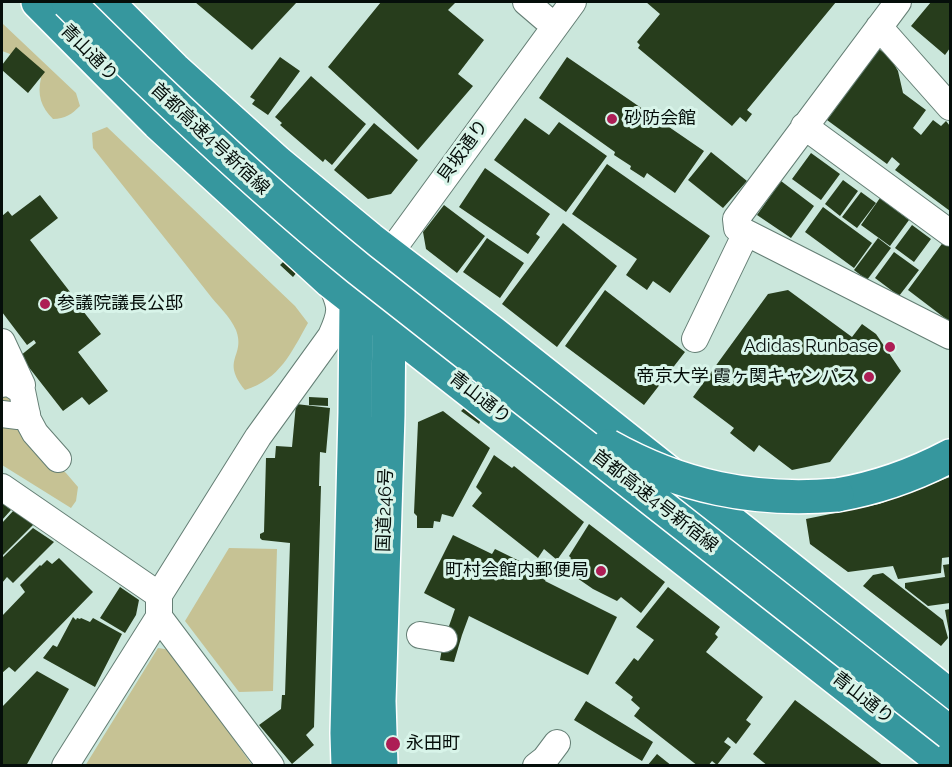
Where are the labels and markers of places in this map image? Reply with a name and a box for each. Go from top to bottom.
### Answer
place label: 砂防会館 [624,108,696,130]
marker: 砂防会館 [605,112,619,126]
place label: 参議院議長公邸 [57,293,183,315]
marker: 参議院議長公邸 [38,297,52,311]
place label: Adidas Runbase [744,336,878,358]
marker: Adidas Runbase [883,340,897,354]
place label: 帝京大学 霞ヶ関キャンパス [636,366,857,388]
marker: 帝京大学 霞ヶ関キャンパス [862,370,876,384]
place label: 町村会館内郵便局 [445,560,589,582]
marker: 町村会館内郵便局 [594,564,608,578]
place label: 永田町 [406,733,460,755]
marker: 永田町 [384,735,402,753]

